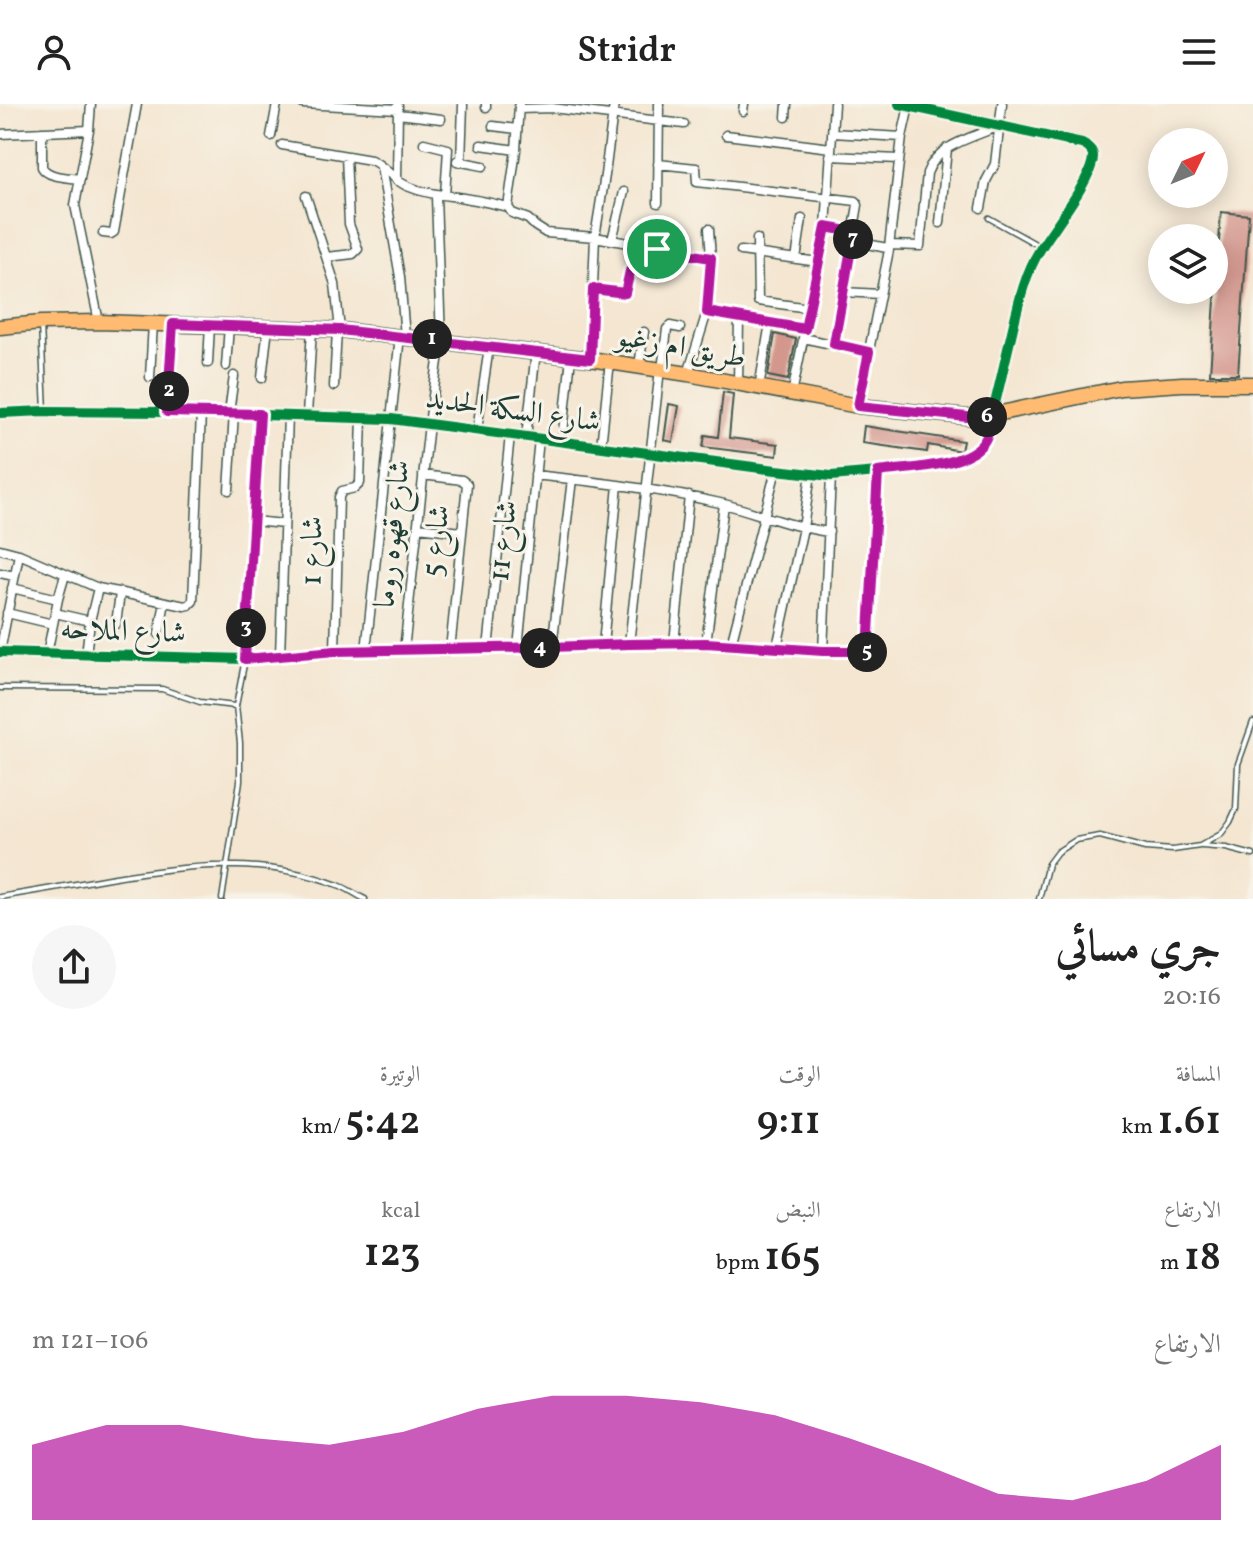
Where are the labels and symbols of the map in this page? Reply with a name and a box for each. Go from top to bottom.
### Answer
north arrow [1148,128,1228,208]
pin [623,215,691,283]
pin: 7 [833,219,873,259]
street label: طريق ام زغيو [609,315,749,383]
pin: 1 [412,319,452,359]
pin: 2 [149,371,189,411]
street label: شارع السكة الحديد [423,378,603,446]
pin: 6 [967,397,1007,437]
street label: شارع قهوه روما [364,458,424,610]
street label: شارع 11 [479,498,531,584]
street label: شارع 5 [412,503,464,579]
street label: شارع 1 [291,516,337,586]
pin: 3 [226,608,266,648]
street label: شارع الملاحه [59,609,186,657]
pin: 4 [520,628,560,668]
pin: 5 [847,632,887,672]

